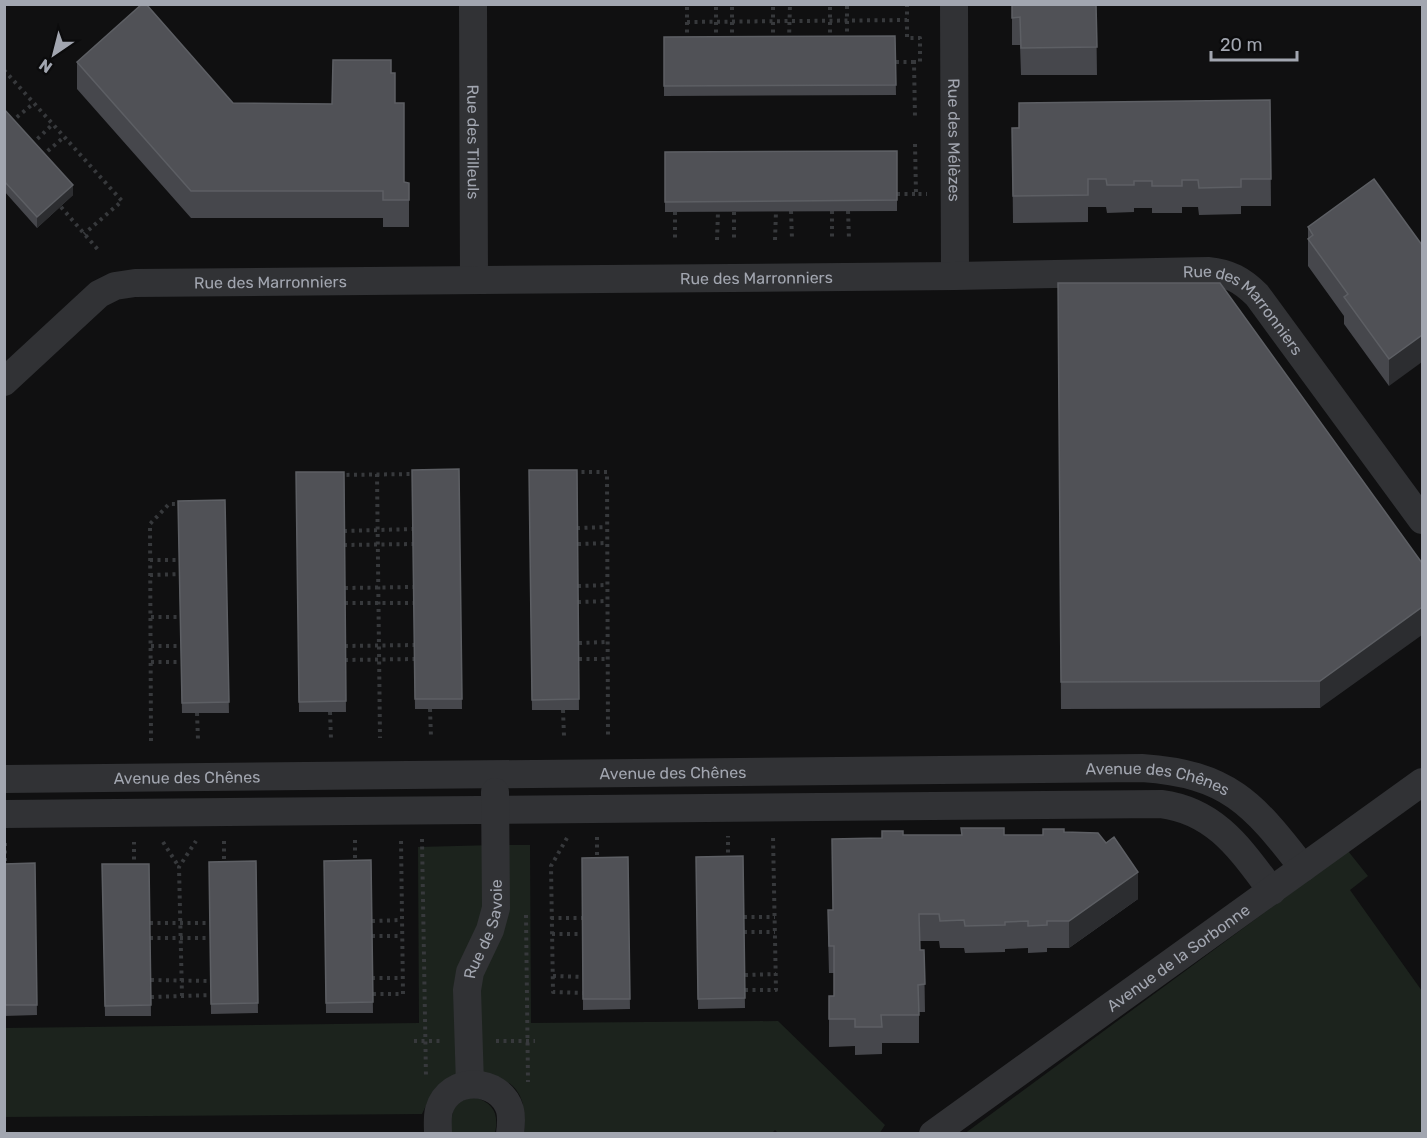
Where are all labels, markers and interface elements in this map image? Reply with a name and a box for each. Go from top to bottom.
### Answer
north arrow [24,24,84,84]
scale bar [1211,24,1296,62]
text: 20 m [1220,34,1262,56]
text: N [36,55,56,77]
street label: Rue des Mélèzes [945,78,964,202]
street label: Rue des Tilleuls [464,85,483,199]
street label: Rue des Marronniers [1183,261,1307,359]
street label: Rue des Marronniers [680,268,833,288]
street label: Rue des Marronniers [194,272,347,292]
street label: Avenue des Chênes [1085,758,1233,799]
street label: Avenue des Chênes [599,762,746,783]
street label: Avenue des Chênes [113,767,260,787]
street label: Rue de Savoie [460,879,506,980]
street label: Avenue de la Sorbonne [1103,900,1253,1015]

